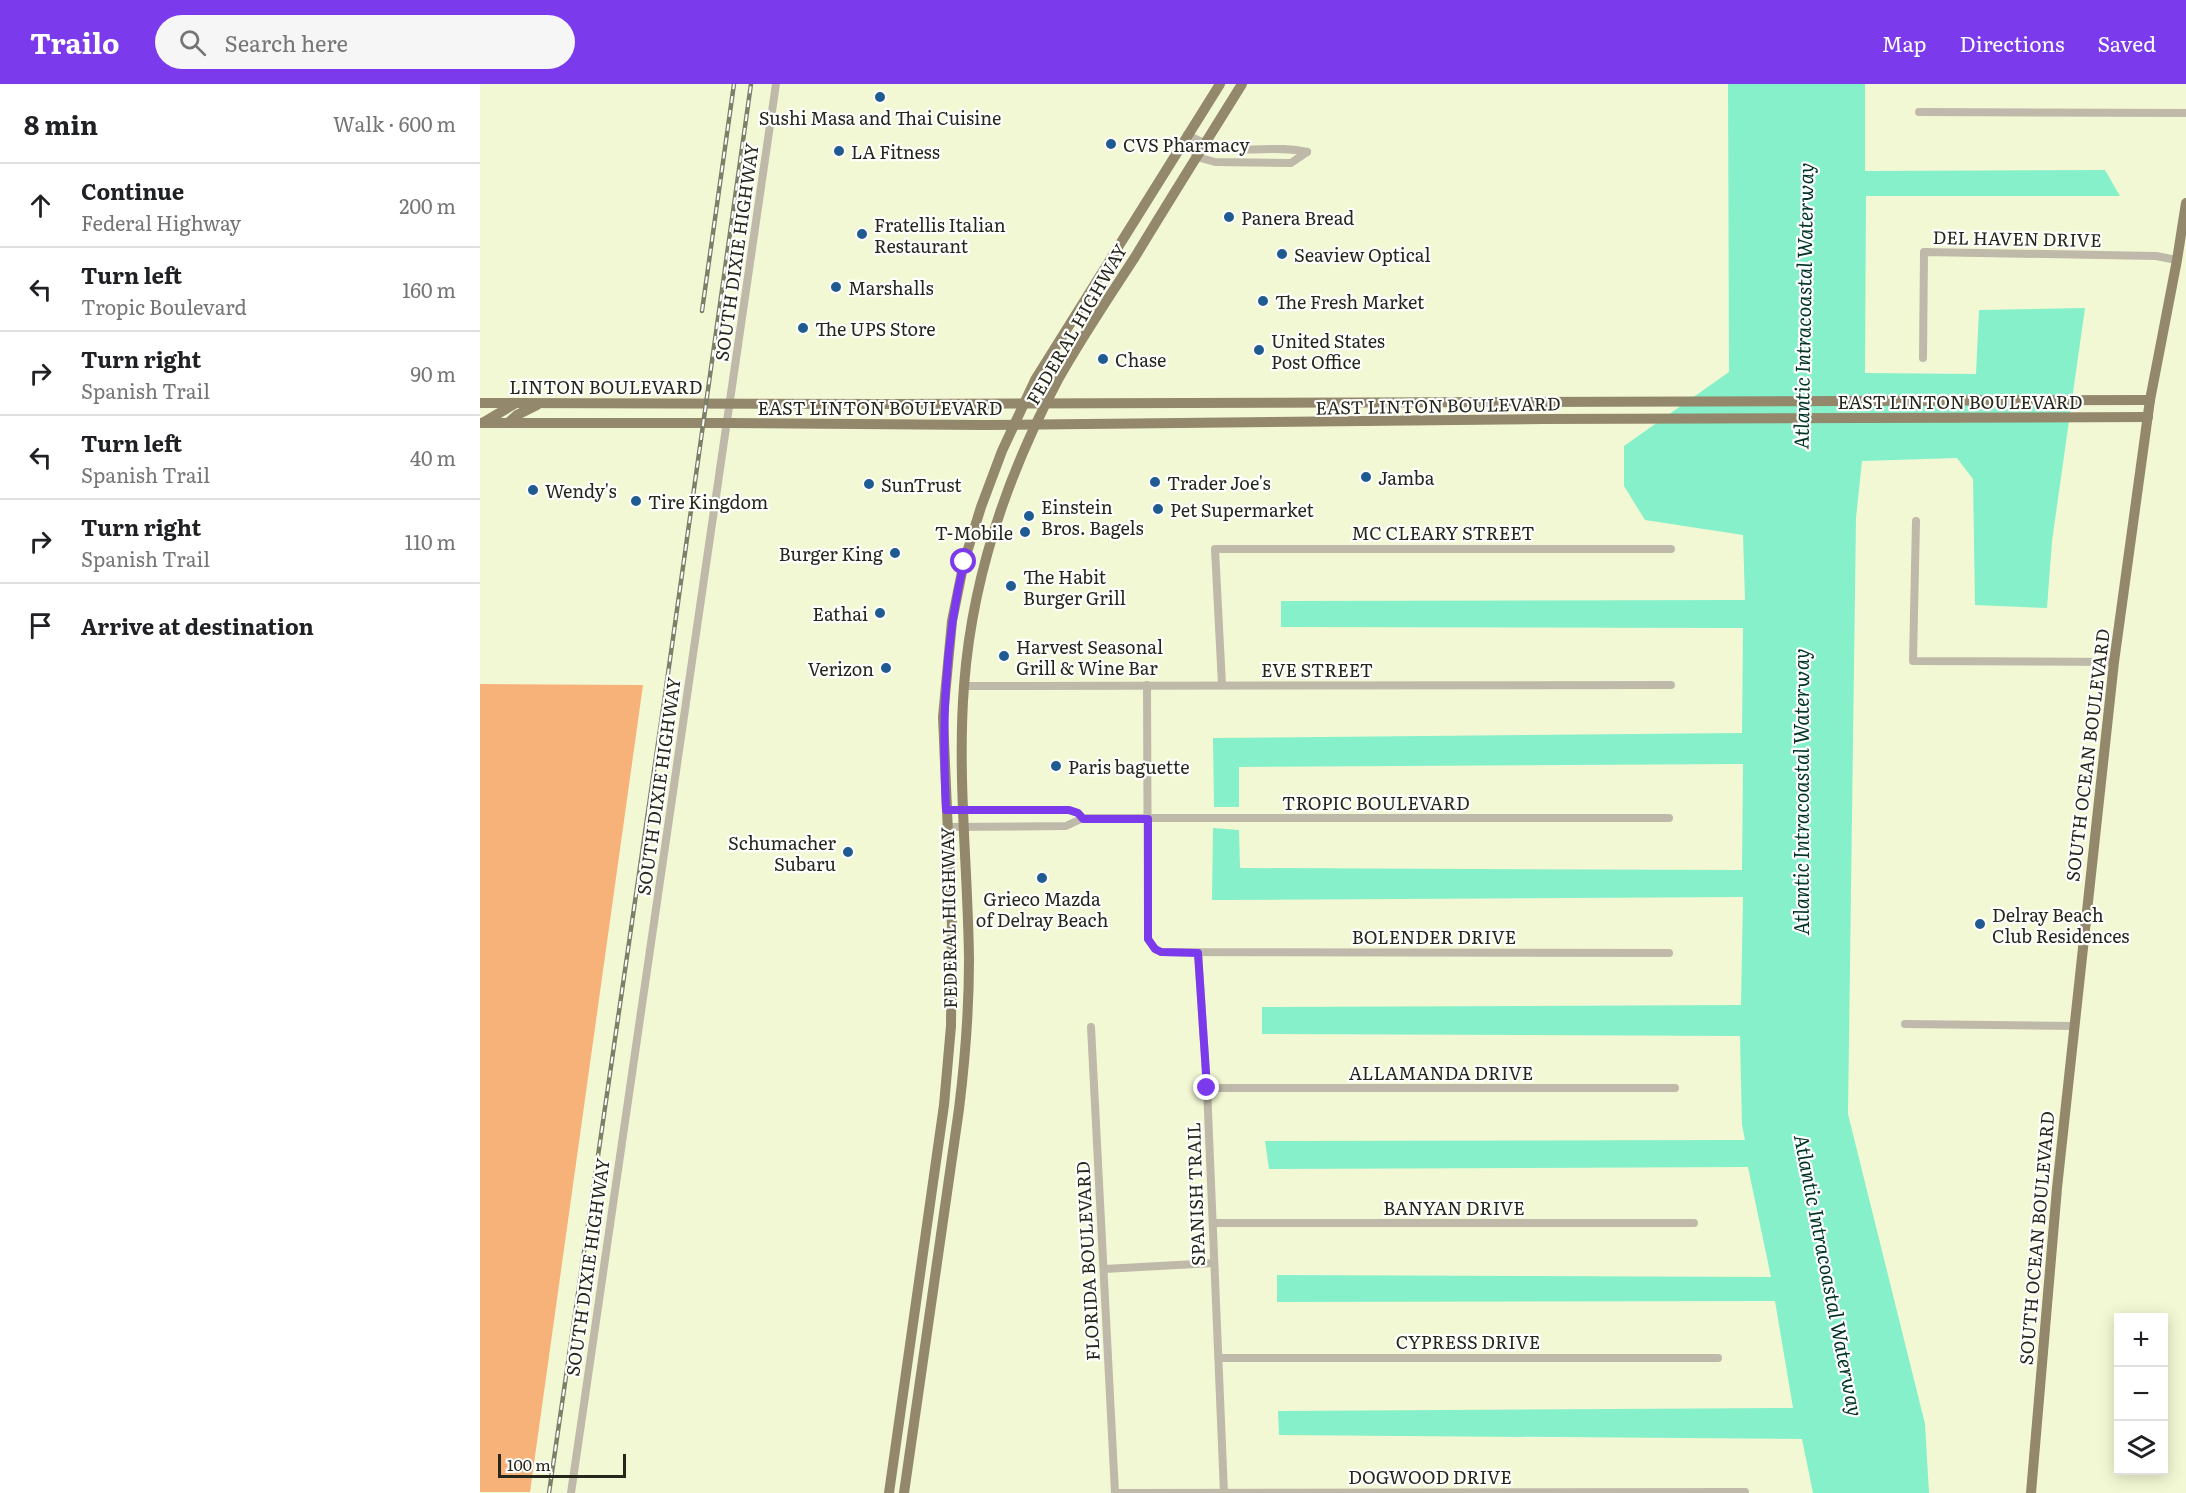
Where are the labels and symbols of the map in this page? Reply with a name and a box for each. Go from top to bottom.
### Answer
marker: Sushi Masa and Thai Cuisine [873,90,887,104]
place label: Sushi Masa and Thai Cuisine [759,104,1001,131]
place label: CVS Pharmacy [1123,131,1250,158]
marker: CVS Pharmacy [1104,137,1118,151]
place label: LA Fitness [851,138,940,165]
street label: SOUTH DIXIE HIGHWAY [707,141,765,363]
marker: LA Fitness [832,144,846,158]
water label: Atlantic Intracoastal Waterway [1784,162,1820,450]
place label: Panera Bread [1241,204,1354,231]
marker: Panera Bread [1222,210,1236,224]
place label: Fratellis Italian Restaurant [874,211,1006,259]
street label: DEL HAVEN DRIVE [1932,223,2102,253]
marker: Fratellis Italian Restaurant [855,227,869,241]
street label: FEDERAL HIGHWAY [1019,238,1133,410]
place label: Seaview Optical [1294,241,1430,268]
marker: Seaview Optical [1275,247,1289,261]
place label: Marshalls [848,274,934,301]
marker: Marshalls [829,280,843,294]
place label: The Fresh Market [1275,288,1425,315]
marker: The Fresh Market [1256,294,1270,308]
place label: The UPS Store [815,315,936,342]
marker: The UPS Store [796,321,810,335]
place label: United States Post Office [1271,327,1385,375]
marker: United States Post Office [1252,343,1266,357]
place label: Chase [1115,346,1166,373]
marker: Chase [1096,352,1110,366]
street label: LINTON BOULEVARD [509,373,703,400]
street label: EAST LINTON BOULEVARD [1837,388,2083,415]
street label: EAST LINTON BOULEVARD [1315,389,1561,421]
street label: EAST LINTON BOULEVARD [757,394,1003,421]
place label: Jamba [1378,464,1435,491]
place label: Trader Joe's [1167,469,1271,496]
marker: Jamba [1359,470,1373,484]
place label: SunTrust [881,471,962,498]
marker: Trader Joe's [1148,475,1162,489]
place label: Wendy's [545,477,617,504]
marker: SunTrust [862,477,876,491]
marker: Wendy's [526,483,540,497]
place label: Tire Kingdom [648,488,768,515]
place label: Einstein Bros. Bagels [1041,493,1144,541]
marker: Tire Kingdom [629,494,643,508]
place label: Pet Supermarket [1170,496,1315,523]
marker: Pet Supermarket [1151,502,1165,516]
marker: Einstein Bros. Bagels [1022,509,1036,523]
place label: T-Mobile [935,519,1013,546]
street label: MC CLEARY STREET [1351,519,1535,546]
marker: T-Mobile [1018,525,1032,539]
place label: Burger King [779,540,884,567]
marker: Burger King [888,546,902,560]
route start [950,548,976,574]
place label: The Habit Burger Grill [1023,563,1126,611]
marker: The Habit Burger Grill [1004,579,1018,593]
place label: Eathai [812,600,868,627]
marker: Eathai [873,606,887,620]
street label: SOUTH OCEAN BOULEVARD [2058,627,2116,883]
place label: Harvest Seasonal Grill & Wine Bar [1016,633,1163,681]
water label: Atlantic Intracoastal Waterway [1785,648,1815,936]
marker: Harvest Seasonal Grill & Wine Bar [997,649,1011,663]
place label: Verizon [808,655,874,682]
street label: EVE STREET [1261,656,1373,683]
marker: Verizon [879,661,893,675]
street label: SOUTH DIXIE HIGHWAY [629,675,687,897]
place label: Paris baguette [1068,753,1190,780]
marker: Paris baguette [1049,759,1063,773]
street label: TROPIC BOULEVARD [1282,789,1470,816]
street label: FEDERAL HIGHWAY [933,827,963,1009]
place label: Schumacher Subaru [728,829,836,877]
marker: Schumacher Subaru [841,845,855,859]
marker: Grieco Mazda of Delray Beach [1035,871,1049,885]
place label: Grieco Mazda of Delray Beach [976,885,1108,933]
place label: Delray Beach Club Residences [1992,901,2129,949]
marker: Delray Beach Club Residences [1973,917,1987,931]
street label: BOLENDER DRIVE [1352,923,1516,950]
street label: ALLAMANDA DRIVE [1349,1059,1533,1086]
route end [1193,1074,1219,1100]
street label: SOUTH OCEAN BOULEVARD [2011,1110,2061,1366]
street label: SPANISH TRAIL [1179,1122,1211,1266]
water label: Atlantic Intracoastal Waterway [1788,1131,1872,1419]
street label: SOUTH DIXIE HIGHWAY [558,1156,616,1378]
street label: FLORIDA BOULEVARD [1068,1160,1106,1362]
street label: BANYAN DRIVE [1383,1194,1525,1221]
street label: CYPRESS DRIVE [1396,1328,1540,1355]
scale bar [498,1451,626,1478]
street label: DOGWOOD DRIVE [1348,1463,1512,1490]

